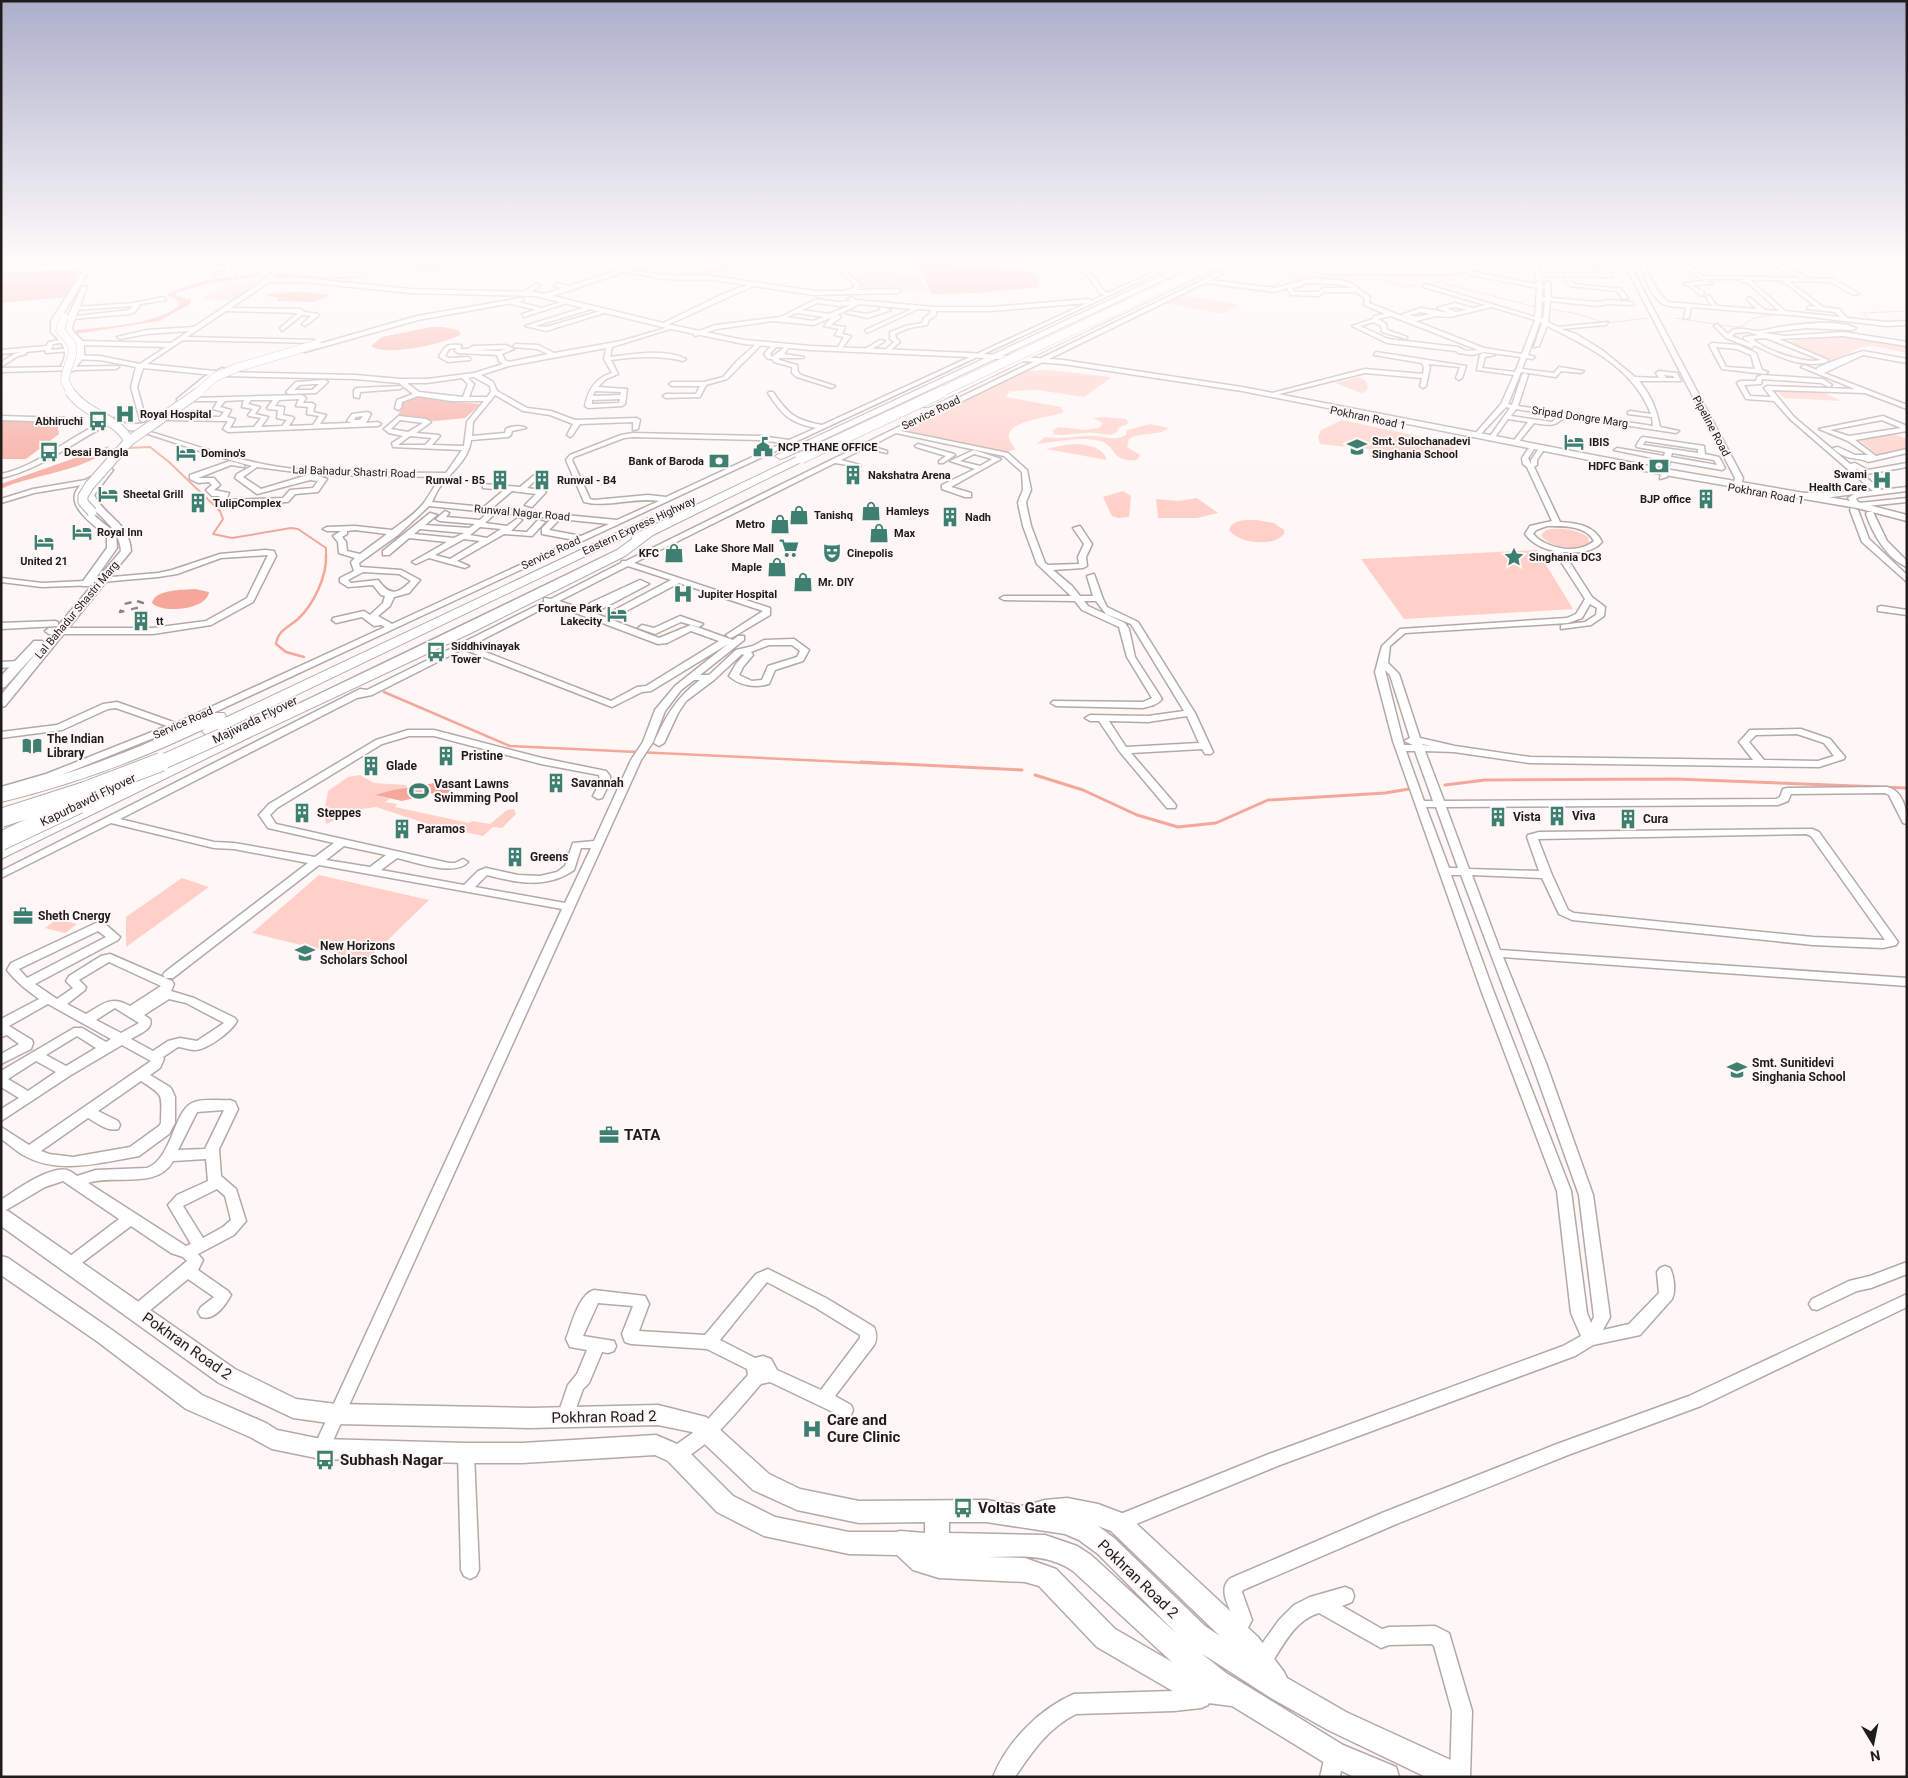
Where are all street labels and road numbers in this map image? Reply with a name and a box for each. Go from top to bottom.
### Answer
street label: Service Road [900,393,962,433]
street label: Pipeline Road [1690,393,1732,459]
street label: Pokhran Road 1 [1329,404,1407,432]
street label: Sripad Dongre Marg [1531,404,1629,430]
street label: Lal Bahadur Shastri Road [292,463,416,481]
street label: Pokhran Road 1 [1727,481,1805,507]
street label: Eastern Express Highway [580,494,698,558]
street label: Runwal Nagar Road [473,502,571,524]
street label: Service Road [519,534,583,572]
street label: Lal Bahadur Shastri Marg [32,559,122,661]
street label: Majiwada Flyover [210,693,300,747]
street label: Service Road [151,704,215,742]
street label: Kapurbawdi Flyover [38,771,138,829]
street label: Pokhran Road 2 [139,1308,235,1384]
street label: Pokhran Road 2 [551,1407,657,1427]
street label: Pokhran Road 2 [1094,1536,1182,1622]

